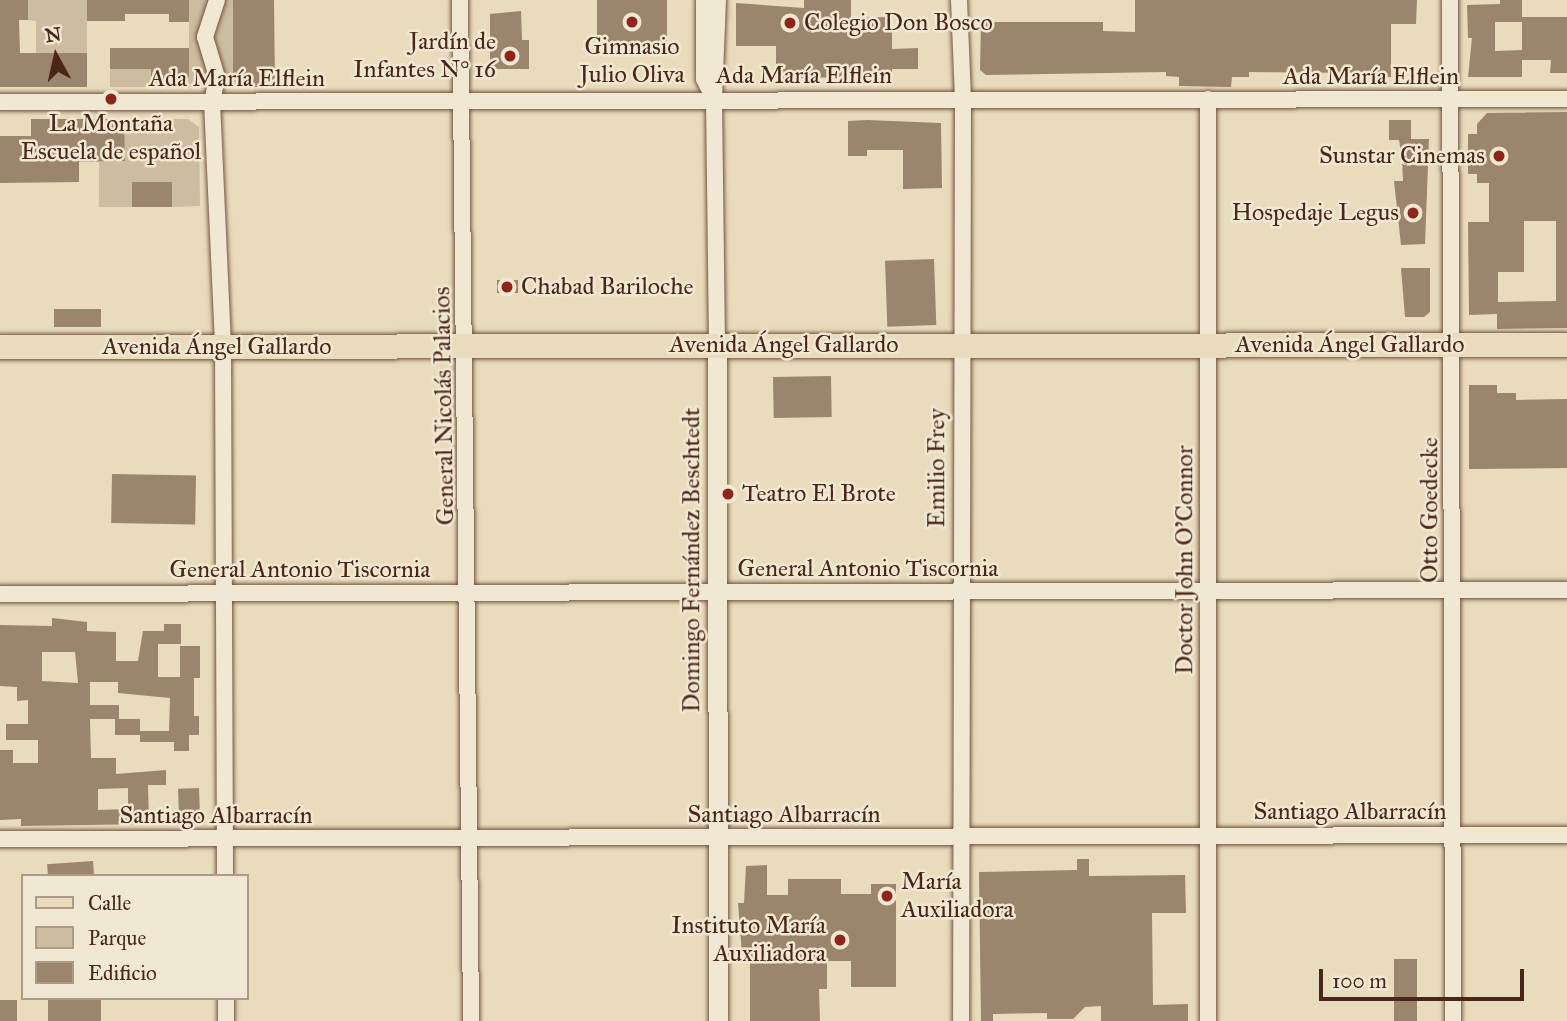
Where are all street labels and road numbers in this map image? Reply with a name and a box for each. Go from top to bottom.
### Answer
street label: Ada María Elflein [716,62,892,90]
street label: Ada María Elflein [1283,63,1459,91]
street label: Ada María Elflein [149,65,325,93]
street label: General Nicolás Palacios [428,286,460,526]
street label: Avenida Ángel Gallardo [669,331,899,359]
street label: Avenida Ángel Gallardo [1235,331,1465,359]
street label: Avenida Ángel Gallardo [102,333,332,361]
street label: Domingo Fernández Beschtedt [678,407,706,713]
street label: Emilio Frey [923,408,951,528]
street label: Otto Goedecke [1416,437,1444,583]
street label: Doctor John O'Connor [1171,445,1199,675]
street label: General Antonio Tiscornia [738,555,998,583]
street label: General Antonio Tiscornia [170,556,430,584]
street label: Santiago Albarracín [1254,798,1446,826]
street label: Santiago Albarracín [688,801,880,829]
street label: Santiago Albarracín [120,802,312,830]

